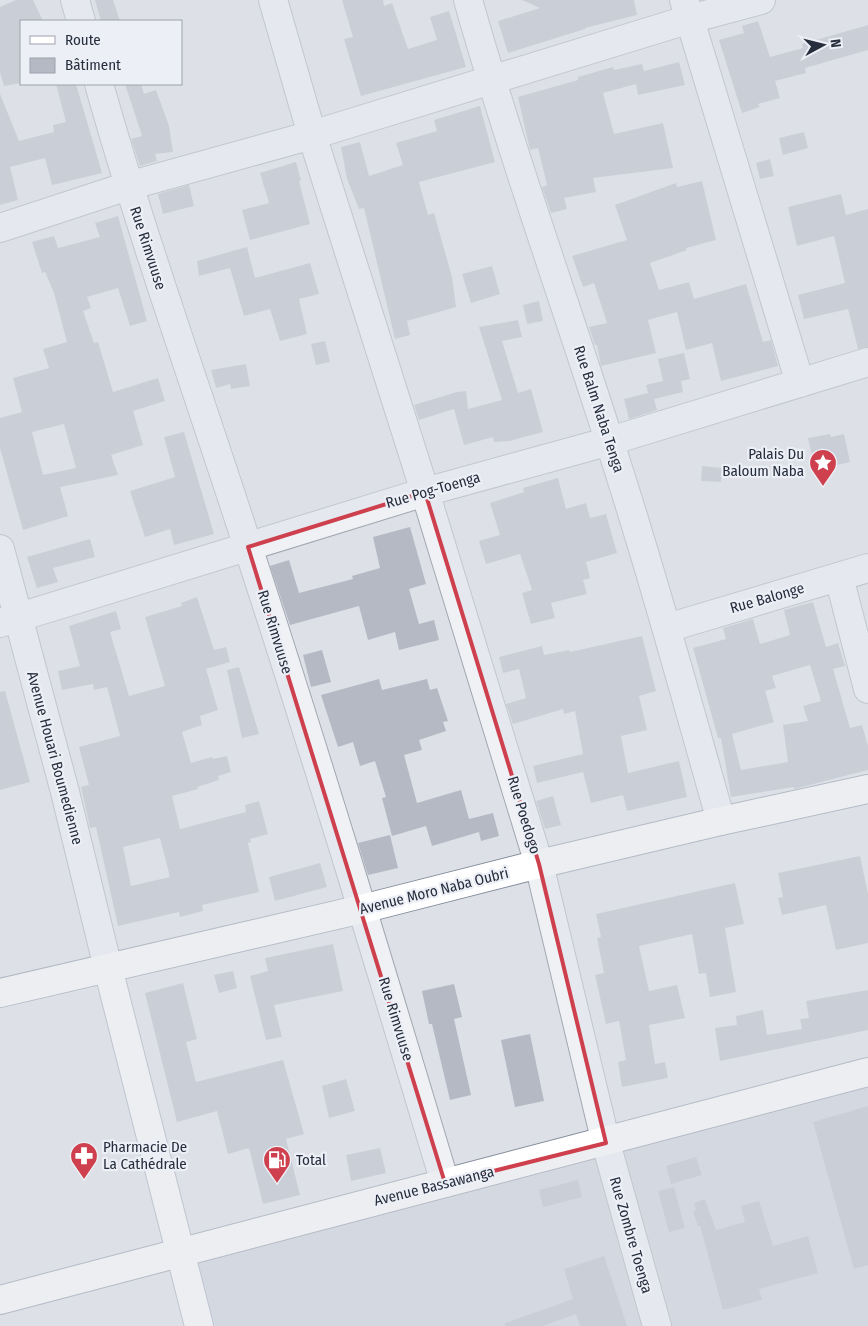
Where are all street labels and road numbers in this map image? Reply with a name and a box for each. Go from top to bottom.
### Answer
street label: Rue Rimvuuse [126,204,170,292]
street label: Rue Balm Naba Tenga [570,343,628,475]
street label: Rue Pog-Toenga [384,468,482,512]
street label: Rue Balonge [728,579,806,617]
street label: Rue Rimvuuse [254,588,296,676]
street label: Avenue Houari Boumedienne [23,669,87,847]
street label: Rue Poedogo [504,774,544,856]
street label: Avenue Moro Naba Oubri [358,864,510,918]
street label: Rue Rimvuuse [375,975,417,1063]
street label: Avenue Bassawanga [372,1162,496,1210]
street label: Rue Zombre Toenga [606,1175,656,1295]

